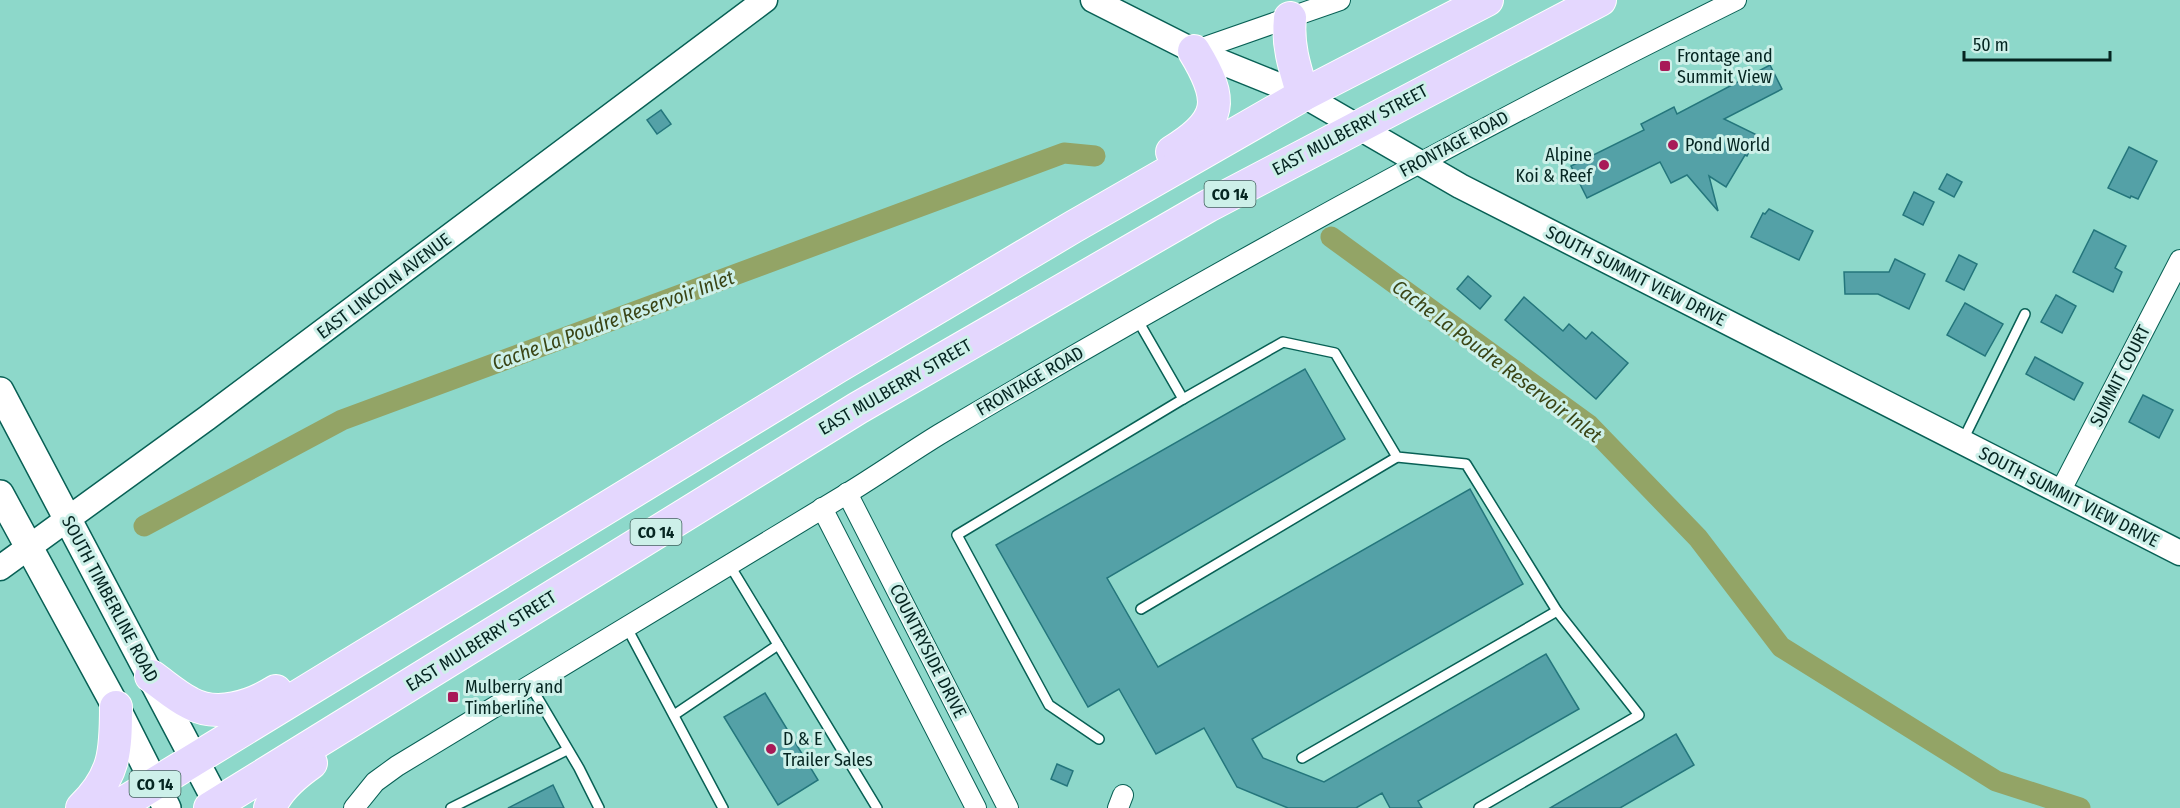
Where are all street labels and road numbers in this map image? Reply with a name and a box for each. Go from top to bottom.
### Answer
street label: EAST MULBERRY STREET [1269,79,1432,180]
street label: FRONTAGE ROAD [1396,106,1512,182]
road number: CO 14 [1204,181,1256,207]
street label: SOUTH SUMMIT VIEW DRIVE [1542,221,1730,331]
street label: EAST LINCOLN AVENUE [312,228,456,344]
street label: SUMMIT COURT [2085,321,2155,430]
street label: EAST MULBERRY STREET [815,334,976,440]
street label: FRONTAGE ROAD [972,341,1088,421]
street label: SOUTH SUMMIT VIEW DRIVE [1975,442,2163,552]
street label: SOUTH TIMBERLINE ROAD [57,512,163,686]
road number: CO 14 [630,519,682,545]
street label: COUNTRYSIDE DRIVE [885,580,971,722]
street label: EAST MULBERRY STREET [402,586,561,696]
road number: CO 14 [130,771,180,797]

